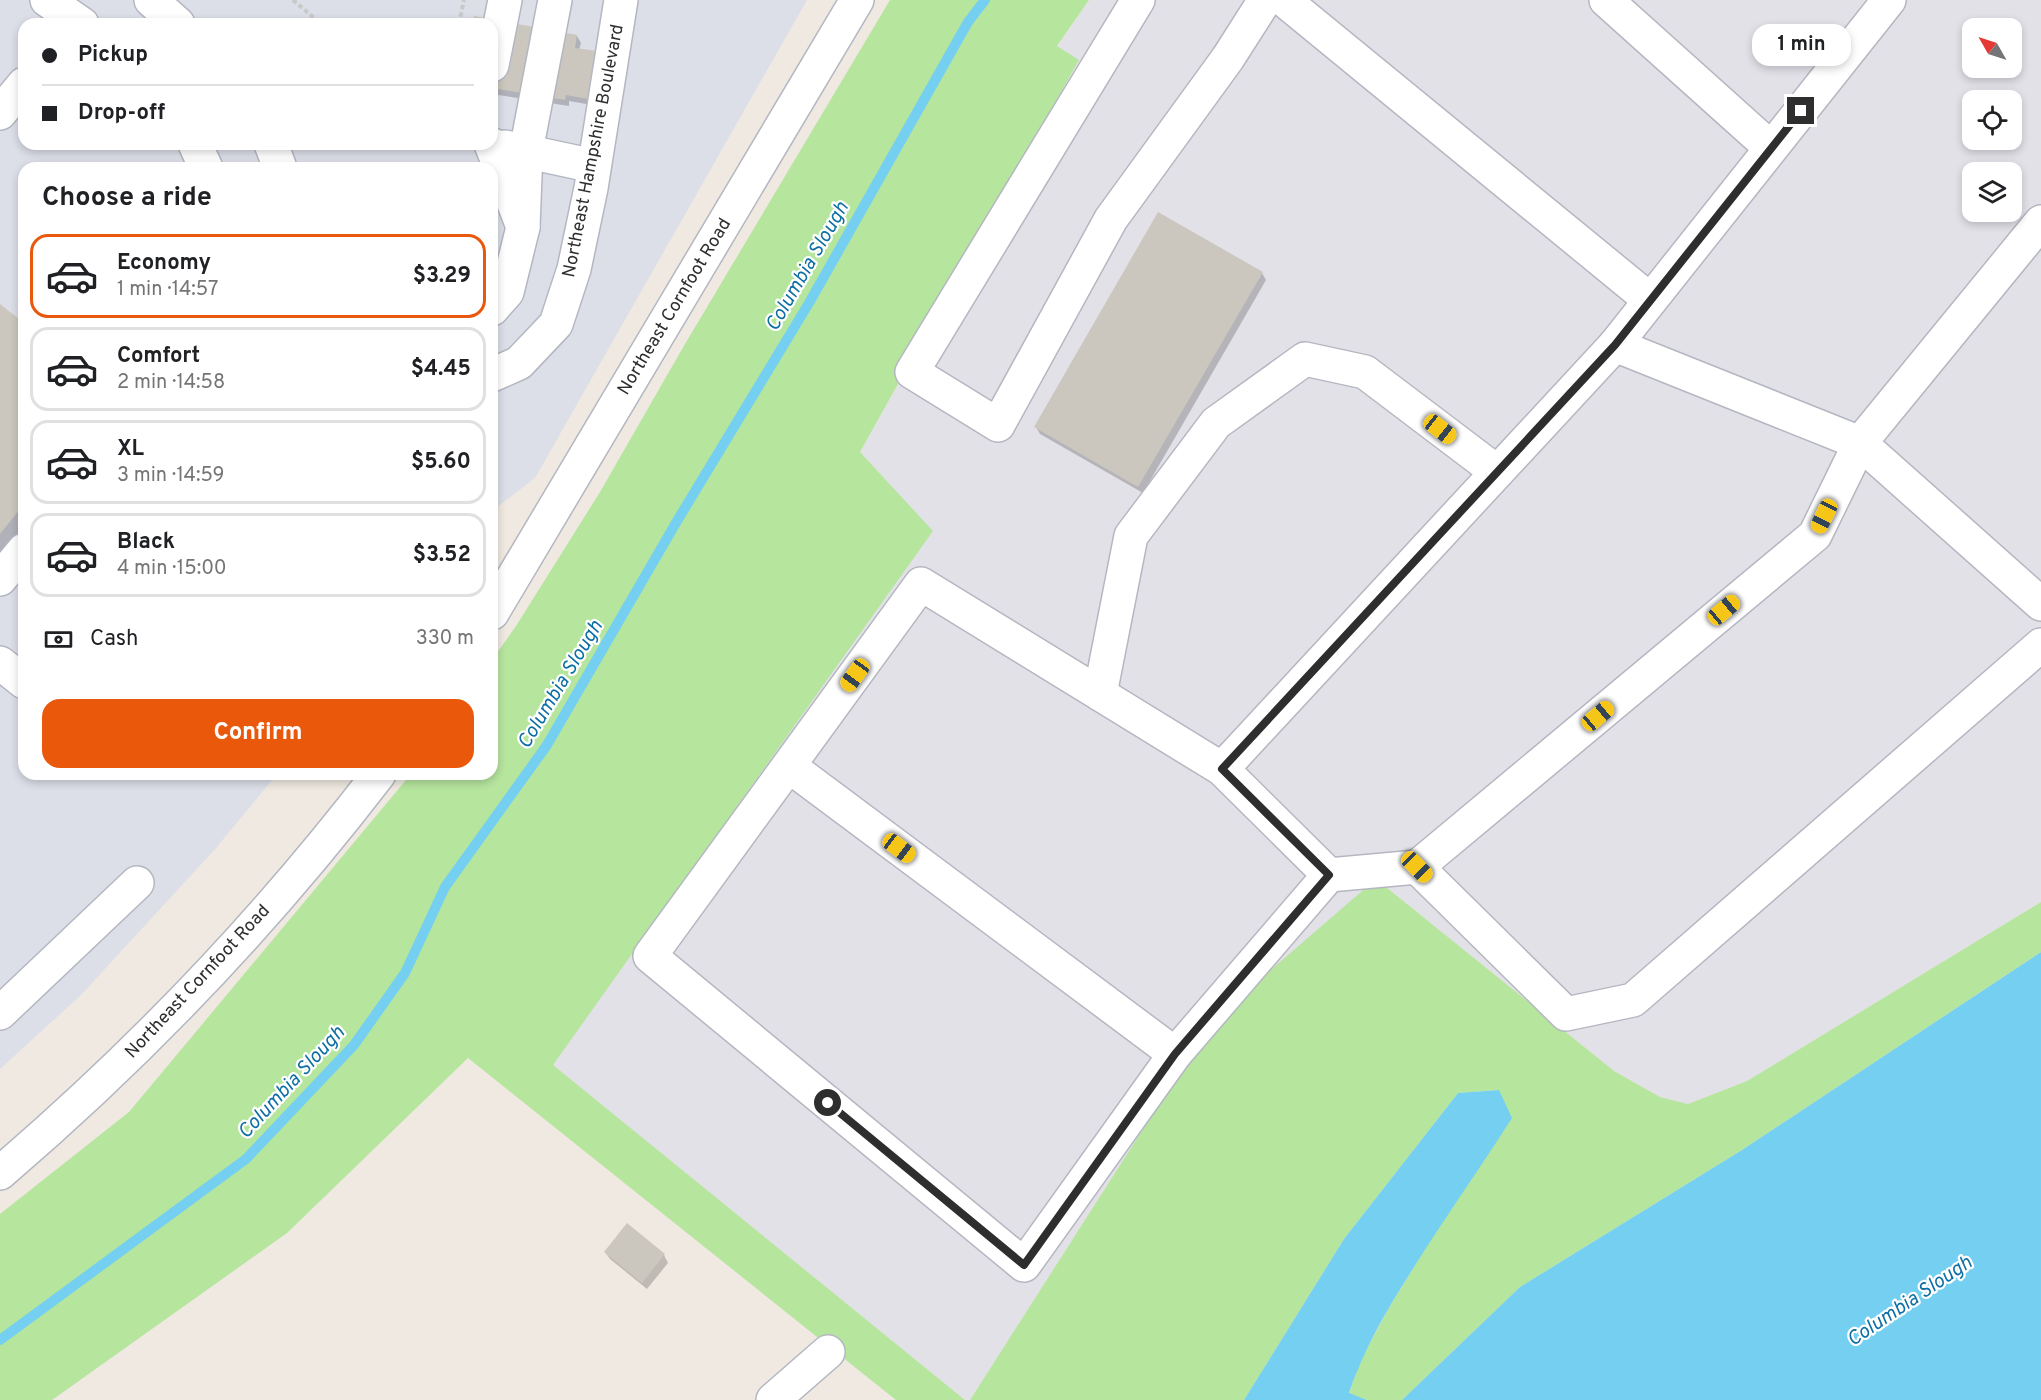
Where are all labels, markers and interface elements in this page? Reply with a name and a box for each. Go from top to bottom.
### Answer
north arrow [1962,18,2022,78]
map controls [1962,18,2022,222]
street label: Northeast Hampshire Boulevard [558,22,630,280]
callout: 1 min [1752,24,1850,66]
text: 1 min [1777,32,1826,58]
text: Pickup [78,42,148,69]
button: locate [1962,90,2022,150]
route end [1787,97,1814,124]
text: Drop-off [78,100,165,127]
button: layers [1962,162,2022,222]
text: Choose a ride [42,181,212,215]
water label: Columbia Slough [760,197,856,337]
street label: Northeast Cornfoot Road [613,214,737,400]
icon: car [45,249,99,303]
text: Economy [117,250,211,277]
text: $3.29 [413,263,471,290]
text: 1 min · 14:57 [117,277,218,303]
icon: car [45,342,99,396]
text: Comfort [117,343,200,370]
text: $4.45 [411,356,471,383]
text: 2 min · 14:58 [117,370,225,396]
car [1420,411,1460,447]
icon: car [45,435,99,489]
text: XL [117,436,144,463]
text: $5.60 [411,449,471,476]
text: 3 min · 14:59 [117,463,225,489]
car [1808,496,1840,536]
icon: car [45,528,99,582]
text: Black [117,529,175,556]
text: $3.52 [413,542,471,569]
text: 4 min · 15:00 [117,556,227,582]
car [1704,592,1744,628]
water label: Columbia Slough [512,616,610,754]
icon: cash [42,623,75,656]
text: Cash [90,626,139,653]
text: 330 m [416,626,474,652]
car [837,655,873,695]
car [1578,698,1618,734]
button: Confirm [42,699,474,768]
car [879,830,919,866]
car [1398,848,1436,886]
street label: Northeast Cornfoot Road [121,900,275,1064]
water label: Columbia Slough [233,1021,351,1145]
route start [814,1089,841,1116]
water label: Columbia Slough [1842,1250,1978,1353]

